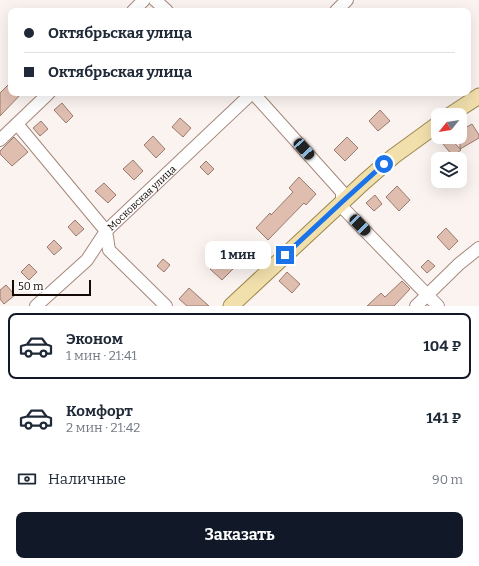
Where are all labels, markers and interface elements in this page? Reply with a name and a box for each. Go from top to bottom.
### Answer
text: Октябрьская улица [48,24,192,42]
text: Октябрьская улица [48,63,192,81]
north arrow [431,108,467,144]
map controls [431,108,467,188]
car [292,136,316,162]
button: layers [431,152,467,188]
route start [375,155,393,173]
street label: Московская улица [105,163,179,233]
car [347,212,373,238]
callout: 1 мин [205,241,271,269]
route end [276,246,294,264]
text: 1 мин [220,247,256,262]
scale bar [12,278,91,297]
text: 50 m [18,280,44,293]
icon: car [18,328,54,364]
text: Эконом [66,330,123,348]
text: 104 ₽ [423,337,461,355]
text: 1 мин · 21:41 [66,348,137,363]
icon: car [18,400,54,436]
text: Комфорт [66,402,133,420]
text: 141 ₽ [426,409,461,427]
text: 2 мин · 21:42 [66,420,140,435]
icon: cash [16,468,38,490]
text: Наличные [48,470,126,488]
text: 90 m [432,472,463,487]
button: Заказать [16,512,463,558]

